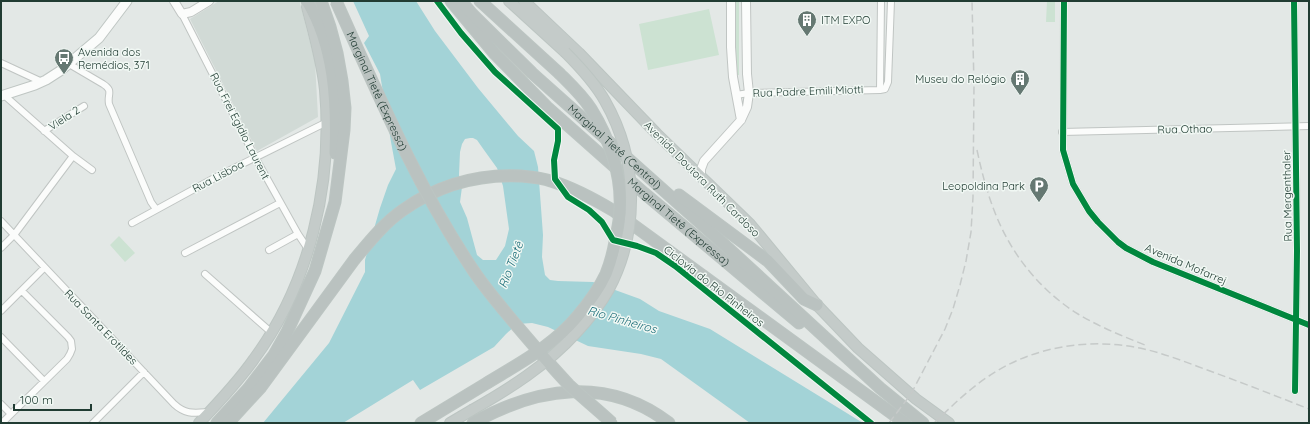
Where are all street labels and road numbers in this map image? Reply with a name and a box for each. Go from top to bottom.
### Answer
street label: Marginal Tietê (Expressa) [344,29,411,153]
street label: Rua Frei Egidio Laurent [207,70,273,182]
street label: Rua Padre Emili Miotti [752,82,864,100]
street label: Marginal Tietê (Central) [565,101,665,192]
street label: Viela 2 [46,103,82,133]
street label: Avenida Doutora Ruth Cardoso [641,118,763,240]
street label: Rua Othao [1157,122,1213,136]
street label: Rua Mergenthaler [1279,149,1295,242]
street label: Rua Lisboa [190,157,246,195]
street label: Marginal Tietê (Expressa) [625,175,733,269]
street label: Avenida Mofarrej [1143,240,1229,288]
street label: Ciclovia do Rio Pinheiros [661,242,767,330]
street label: Rua Santa Erotildes [61,286,141,368]

